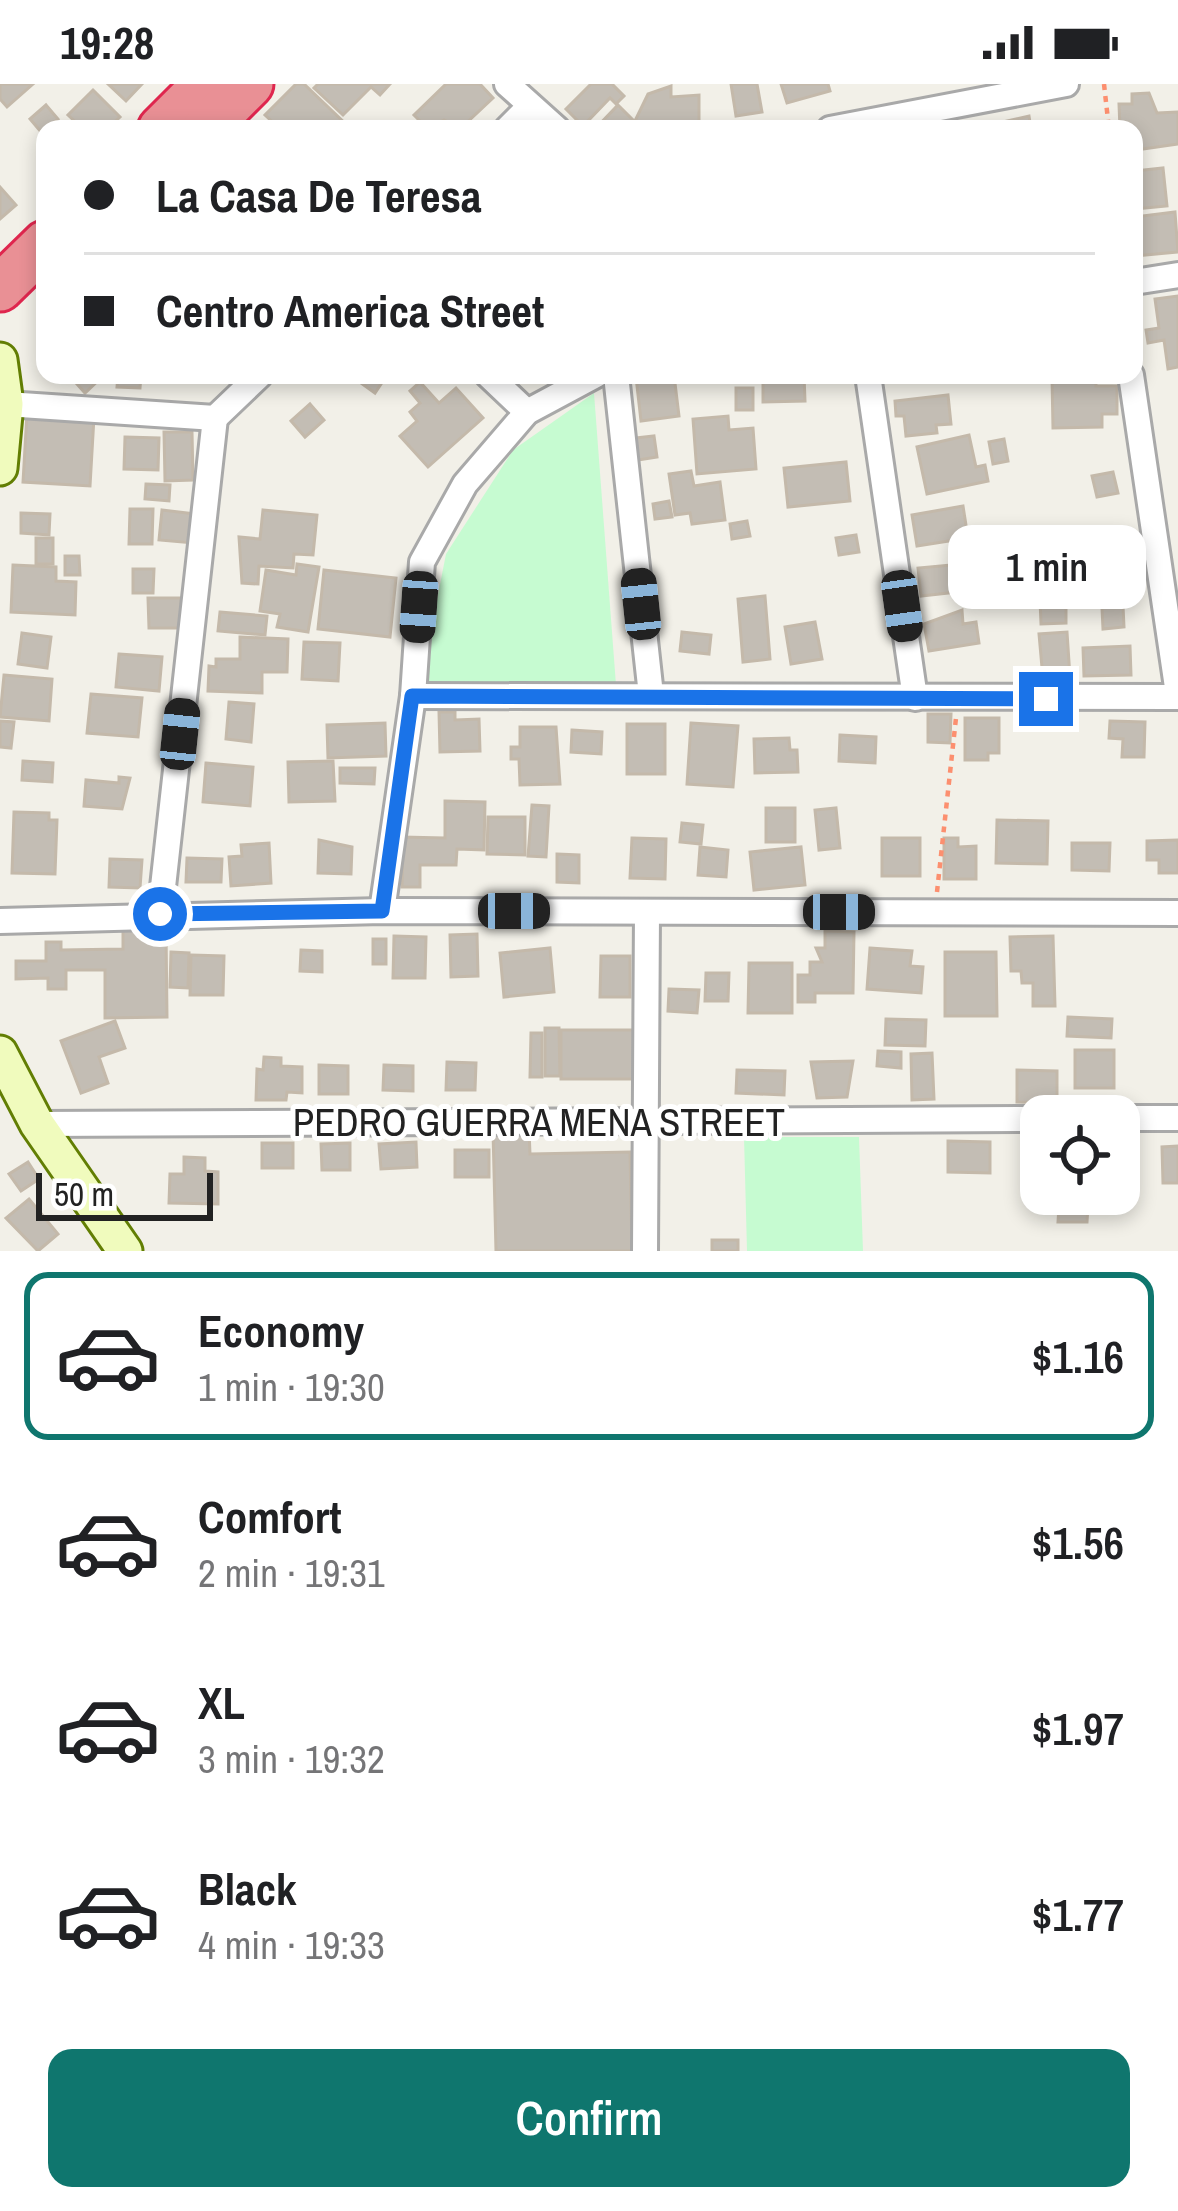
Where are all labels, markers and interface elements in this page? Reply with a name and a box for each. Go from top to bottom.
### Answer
text: 19:28 [60,12,154,73]
text: La Casa De Teresa [156,165,482,226]
text: Centro America Street [156,280,544,341]
callout: 1 min [947,525,1145,609]
text: 1 min [1006,541,1088,593]
car [619,566,663,642]
car [879,568,925,644]
car [399,570,439,644]
route end [1019,672,1073,726]
car [158,696,202,772]
route start [133,887,187,941]
car [478,893,550,929]
car [803,894,875,930]
map controls [1020,1095,1140,1215]
button: locate [1020,1095,1140,1215]
street label: PEDRO GUERRA MENA STREET [293,1096,785,1148]
scale bar [36,1167,213,1220]
text: 50 m [54,1172,114,1216]
text: Economy [198,1300,364,1361]
icon: car [54,1302,162,1410]
text: $1.16 [1032,1326,1124,1387]
text: 1 min · 19:30 [198,1361,385,1413]
text: Comfort [198,1486,341,1547]
icon: car [54,1488,162,1596]
text: $1.56 [1032,1512,1124,1573]
text: 2 min · 19:31 [198,1547,385,1599]
text: XL [198,1672,245,1733]
icon: car [54,1674,162,1782]
text: $1.97 [1032,1698,1124,1759]
text: 3 min · 19:32 [198,1733,385,1785]
text: Black [198,1858,296,1919]
icon: car [54,1860,162,1968]
text: $1.77 [1032,1884,1124,1945]
text: 4 min · 19:33 [198,1919,385,1971]
button: Confirm [48,2049,1130,2187]

